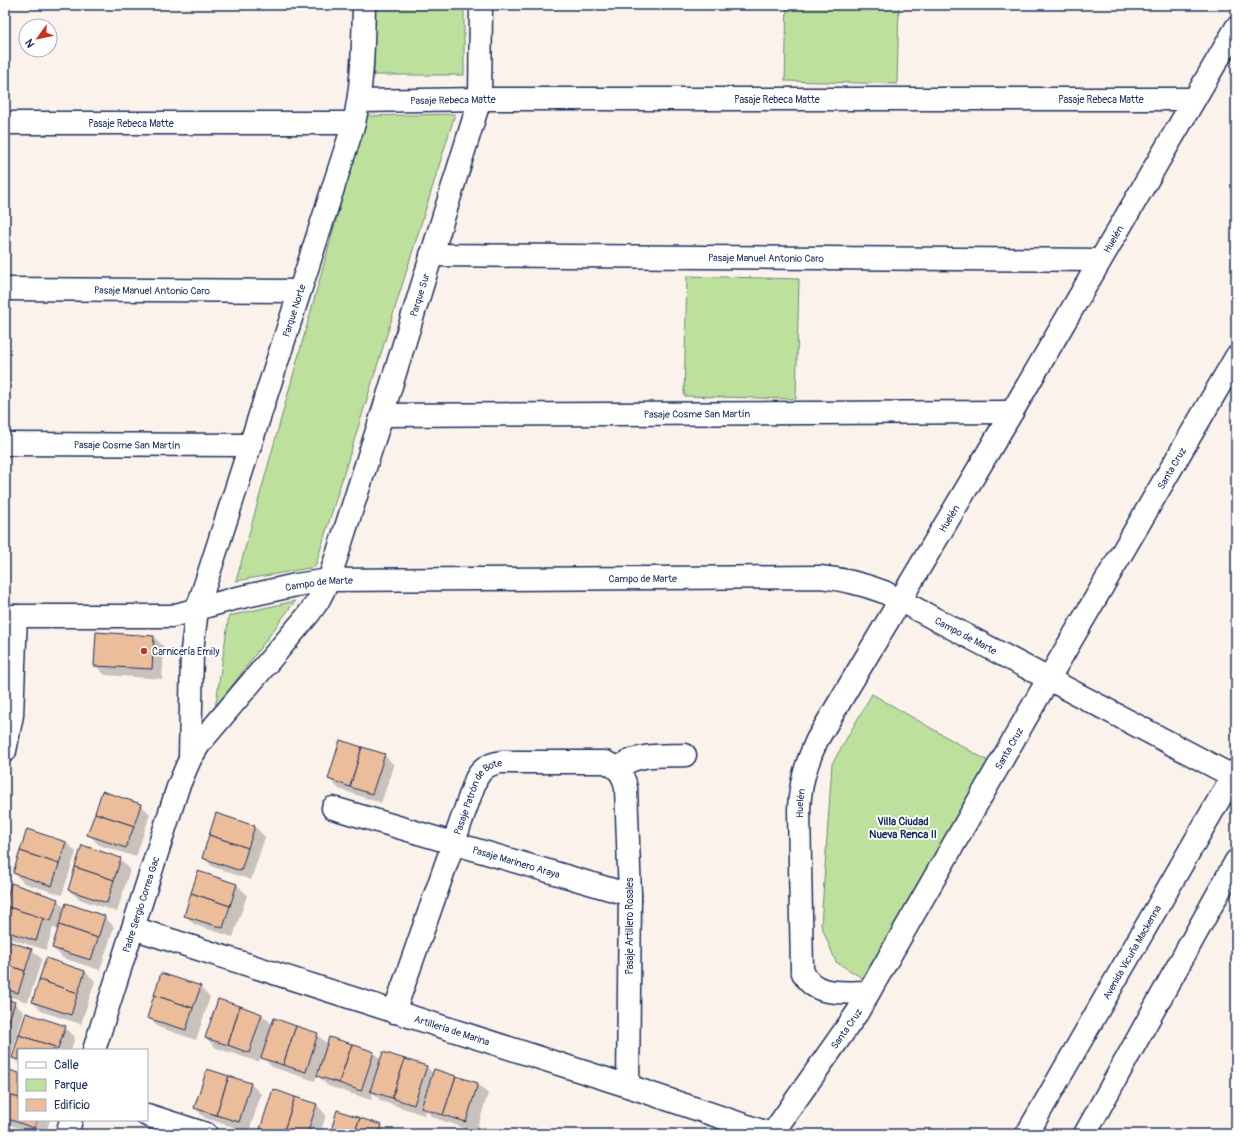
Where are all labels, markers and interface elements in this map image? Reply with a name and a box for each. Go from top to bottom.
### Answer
north arrow [18,18,58,58]
text: N [22,36,38,50]
street label: Pasaje Rebeca Matte [410,94,496,107]
street label: Pasaje Rebeca Matte [734,94,820,106]
street label: Pasaje Rebeca Matte [1058,94,1144,106]
street label: Pasaje Rebeca Matte [88,118,174,130]
street label: Huelén [1101,223,1127,255]
street label: Pasaje Manuel Antonio Caro [708,252,825,265]
street label: Parque Sur [408,272,433,318]
street label: Parque Norte [280,283,309,339]
street label: Pasaje Manuel Antonio Caro [94,285,211,297]
street label: Pasaje Cosme San Martín [644,408,751,421]
street label: Pasaje Cosme San Martín [74,439,181,452]
street label: Santa Cruz [1155,445,1189,492]
street label: Huelén [937,503,963,535]
street label: Campo de Marte [608,573,677,585]
street label: Campo de Marte [284,575,353,594]
street label: Campo de Marte [932,615,999,658]
marker: Carnicería Emily [139,646,149,656]
place label: Carnicería Emily [152,646,220,658]
street label: Santa Cruz [993,726,1026,772]
street label: Pasaje Patrón de Bote [452,757,503,836]
street label: Huelén [794,787,808,818]
district label: Villa Ciudad Nueva Renca II [869,815,937,841]
street label: Pasaje Marinero Araya [471,844,562,881]
street label: Padre Sergio Correa Gac [120,855,163,954]
street label: Pasaje Artillero Rosales [624,877,636,974]
street label: Avenida Vicuña Mackenna [1101,903,1164,1002]
street label: Santa Cruz [829,1007,865,1052]
street label: Artillería de Marina [413,1013,491,1049]
legend [18,1049,148,1121]
text: Calle [54,1058,79,1073]
text: Parque [54,1078,88,1093]
text: Edificio [54,1098,90,1113]

